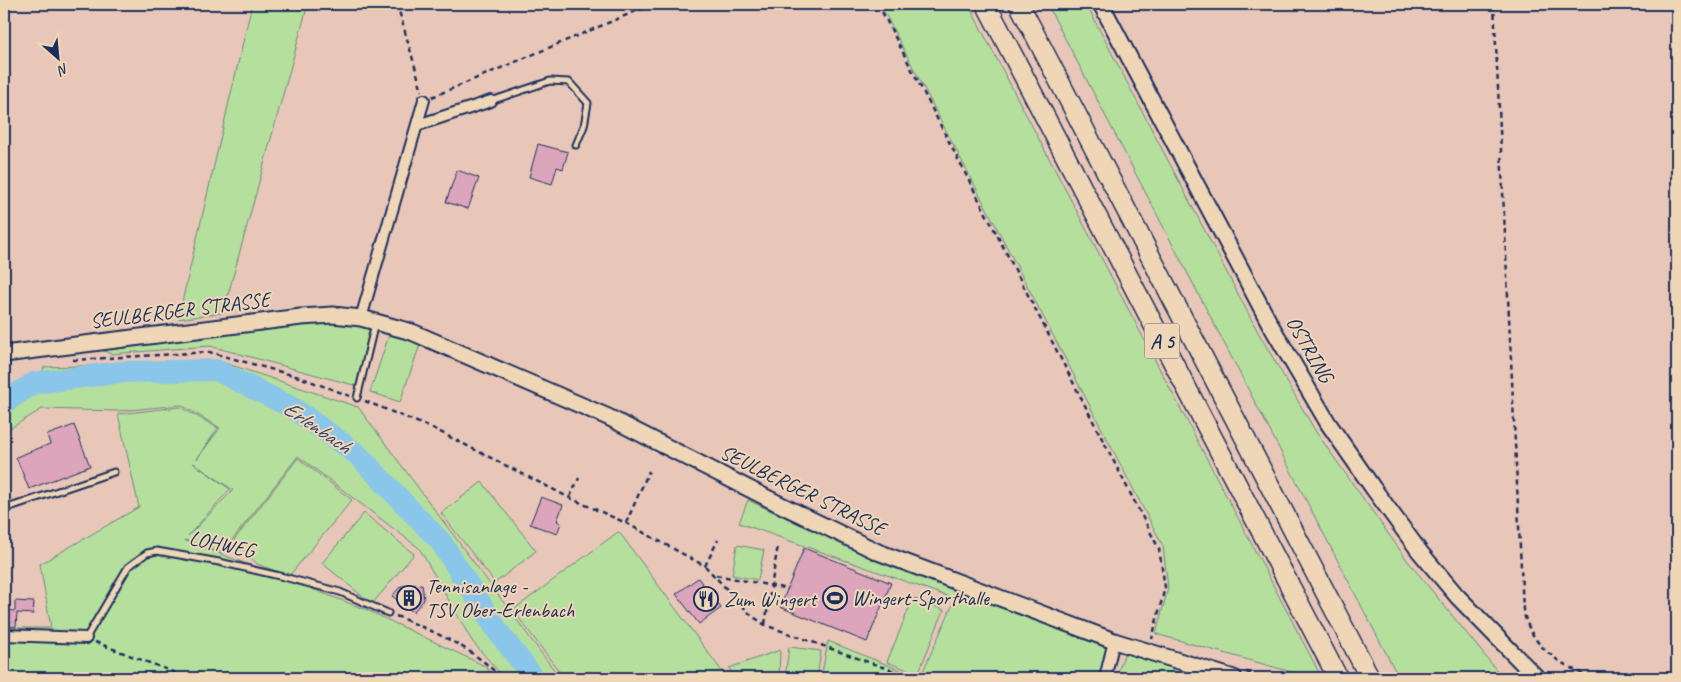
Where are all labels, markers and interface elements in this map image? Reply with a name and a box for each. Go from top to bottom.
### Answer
north arrow [32,32,82,82]
text: N [54,60,71,80]
street label: SEULBERGER STRASSE [89,286,274,334]
street label: OSTRING [1281,311,1341,389]
road number: A 5 [1144,324,1180,358]
water label: Erlenbach [277,394,358,461]
street label: SEULBERGER STRASSE [716,439,892,542]
street label: LOHWEG [187,524,260,564]
place label: Tennisanlage - TSV Ober-Erlenbach [426,573,575,623]
building icon: Tennisanlage - TSV Ober-Erlenbach [396,585,422,611]
sports icon: Wingert-Sporthalle [822,585,848,611]
place label: Wingert-Sporthalle [852,585,990,611]
restaurant icon: Zum Wingert [693,586,719,612]
place label: Zum Wingert [724,586,818,612]

